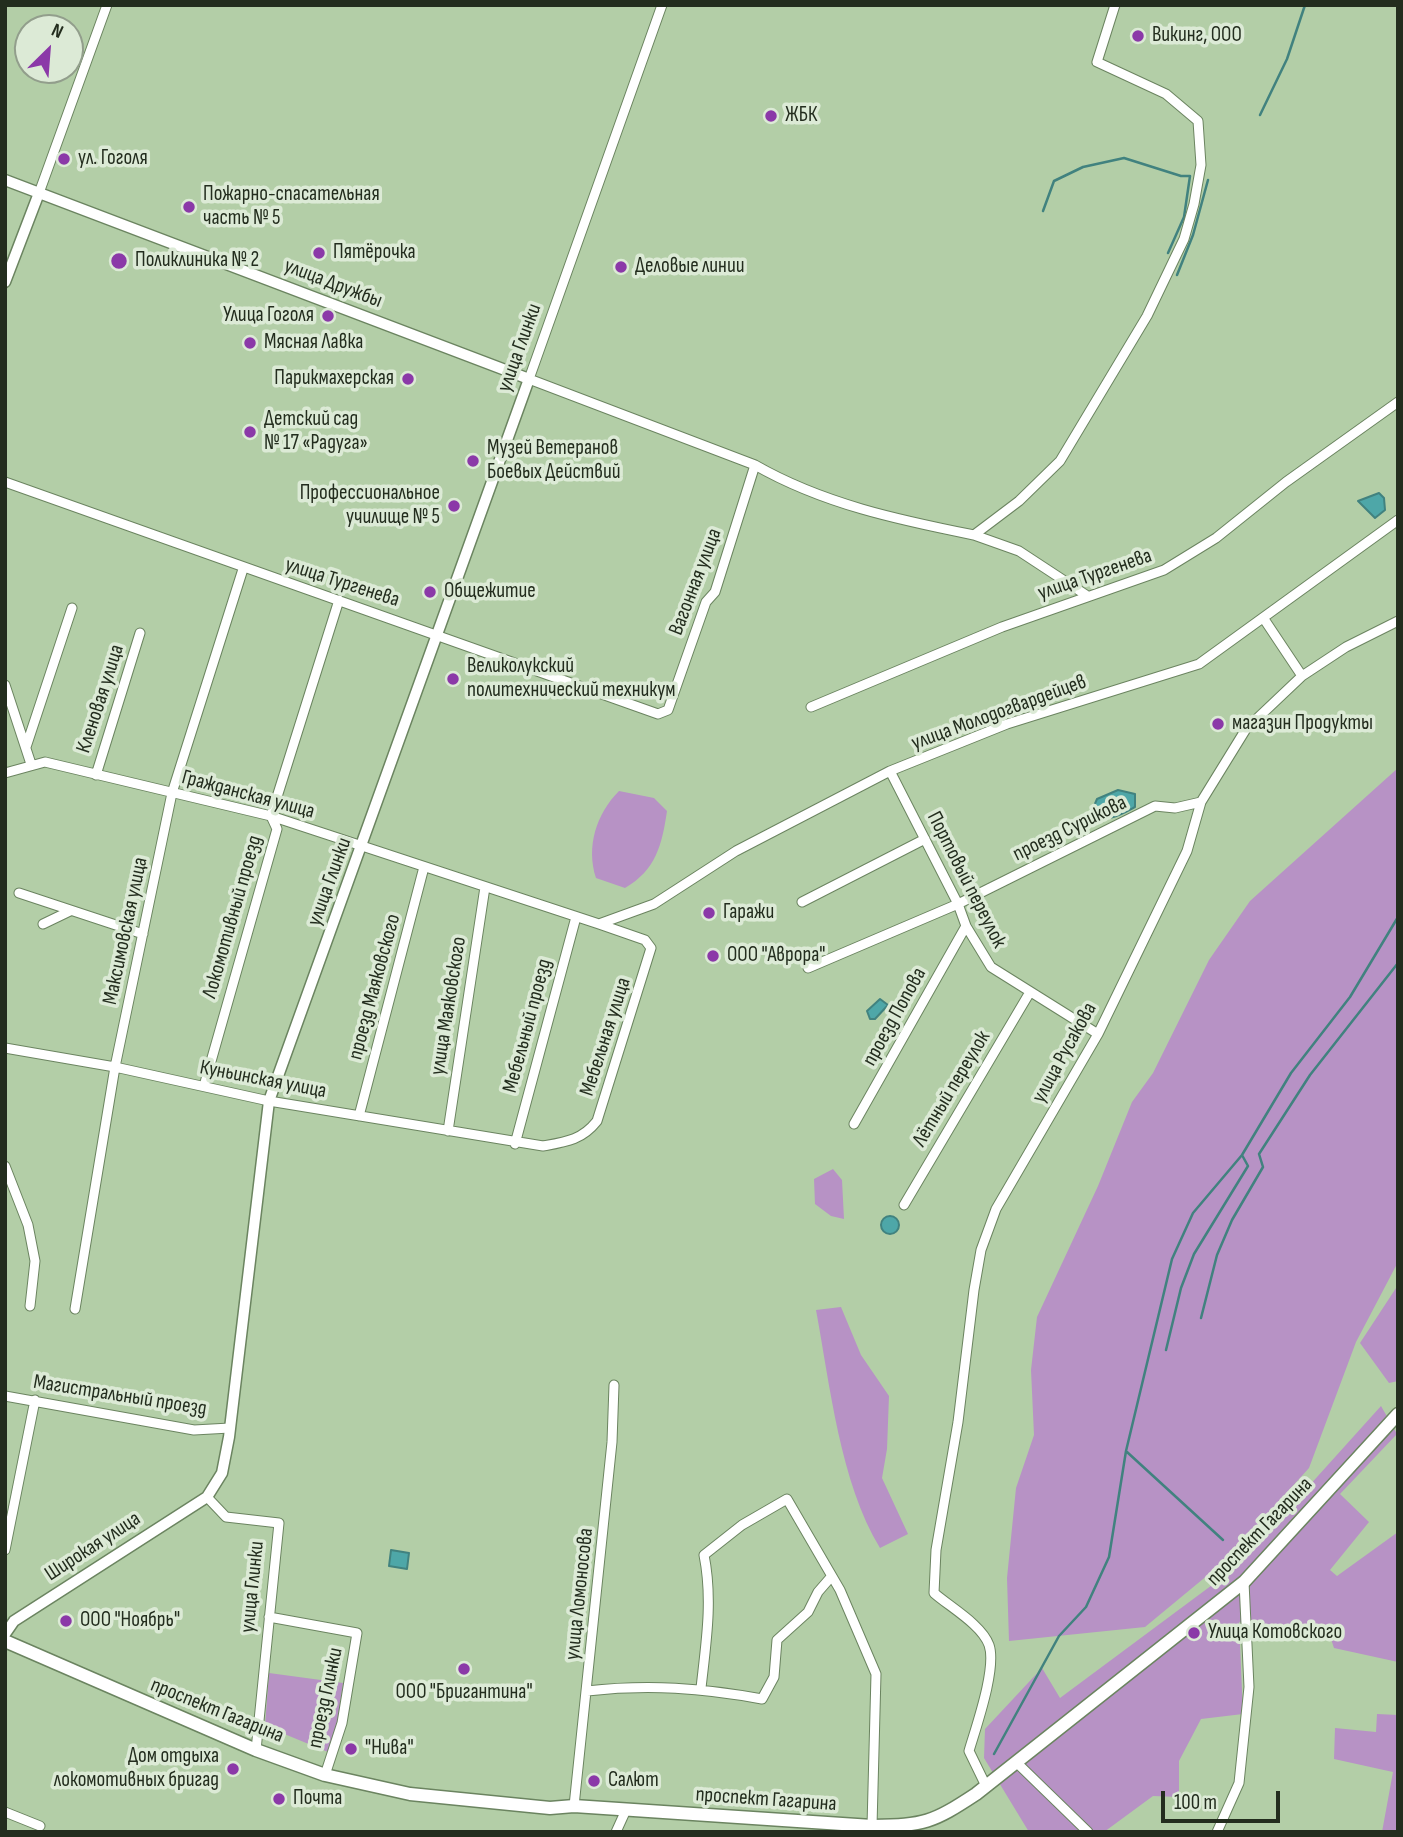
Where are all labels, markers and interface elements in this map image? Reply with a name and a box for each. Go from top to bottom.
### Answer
north arrow [14,14,84,84]
text: N [48,19,67,44]
place label: Викинг, ООО [1152,23,1242,49]
marker: Викинг, ООО [1130,28,1146,44]
place label: ЖБК [785,103,817,129]
marker: ЖБК [763,108,779,124]
place label: ул. Гоголя [78,146,148,172]
marker: ул. Гоголя [56,151,72,167]
place label: Пожарно-спасательная часть № 5 [203,182,380,232]
marker: Пожарно-спасательная часть № 5 [181,199,197,215]
place label: Пятёрочка [333,240,416,266]
marker: Пятёрочка [311,245,327,261]
place label: Поликлиника № 2 [135,248,259,274]
marker: Поликлиника № 2 [109,251,129,271]
street label: улица Дружбы [280,254,386,314]
place label: Деловые линии [635,254,744,280]
marker: Деловые линии [613,259,629,275]
street label: улица Глинки [492,300,548,396]
place label: Улица Гоголя [223,303,314,329]
marker: Улица Гоголя [320,308,336,324]
place label: Мясная Лавка [264,330,363,356]
marker: Мясная Лавка [242,335,258,351]
place label: Парикмахерская [274,366,394,392]
marker: Парикмахерская [400,371,416,387]
place label: Детский сад № 17 «Радуга» [264,407,368,457]
marker: Детский сад № 17 «Радуга» [242,424,258,440]
place label: Музей Ветеранов Боевых Действий [487,436,620,486]
marker: Музей Ветеранов Боевых Действий [465,453,481,469]
place label: Профессиональное училище № 5 [300,481,440,531]
marker: Профессиональное училище № 5 [446,498,462,514]
street label: Вагонная улица [664,525,728,639]
street label: улица Тургенева [1035,544,1155,606]
street label: улица Тургенева [282,553,402,613]
place label: Общежитие [444,579,536,605]
marker: Общежитие [422,584,438,600]
street label: Кленовая улица [72,642,130,756]
place label: Великолукский политехнический техникум [467,654,676,704]
street label: улица Молодогвардейцев [908,670,1090,756]
marker: Великолукский политехнический техникум [445,671,461,687]
place label: магазин Продукты [1232,711,1373,737]
marker: магазин Продукты [1210,716,1226,732]
street label: Гражданская улица [179,765,317,825]
street label: проезд Сурикова [1009,791,1131,867]
street label: Портовый переулок [921,808,1011,952]
street label: Локомотивный проезд [198,833,268,1001]
street label: улица Глинки [302,834,358,930]
street label: Максимовская улица [98,855,154,1007]
place label: Гаражи [723,900,774,926]
marker: Гаражи [701,905,717,921]
street label: проезд Маяковского [343,911,407,1063]
street label: улица Маяковского [426,935,472,1077]
place label: ООО "Аврора" [727,943,825,969]
marker: ООО "Аврора" [705,948,721,964]
street label: Мебельный проезд [498,956,558,1096]
street label: проезд Попова [858,964,932,1070]
street label: Мебельная улица [575,975,637,1099]
street label: улица Русакова [1027,999,1103,1107]
street label: Лётный переулок [908,1027,996,1151]
street label: Куньинская улица [198,1055,328,1105]
street label: Магистральный проезд [32,1370,208,1422]
street label: проспект Гагарина [1202,1472,1318,1592]
street label: Широкая улица [40,1507,146,1587]
street label: улица Ломоносова [561,1527,599,1661]
street label: улица Глинки [236,1540,270,1634]
place label: ООО "Ноябрь" [80,1608,180,1634]
marker: ООО "Ноябрь" [58,1613,74,1629]
place label: Улица Котовского [1208,1620,1342,1646]
marker: Улица Котовского [1186,1625,1202,1641]
street label: проезд Глинки [303,1645,349,1751]
marker: ООО "Бригантина" [456,1661,472,1677]
street label: проспект Гагарина [147,1673,287,1749]
place label: ООО "Бригантина" [395,1680,533,1706]
place label: "Нива" [365,1736,414,1762]
marker: "Нива" [343,1741,359,1757]
place label: Дом отдыха локомотивных бригад [54,1744,219,1794]
marker: Дом отдыха локомотивных бригад [225,1761,241,1777]
place label: Салют [608,1768,659,1794]
marker: Салют [586,1773,602,1789]
scale bar [1165,1778,1284,1822]
street label: проспект Гагарина [695,1783,837,1817]
place label: Почта [293,1786,342,1812]
text: 100 m [1174,1790,1217,1815]
marker: Почта [271,1791,287,1807]

